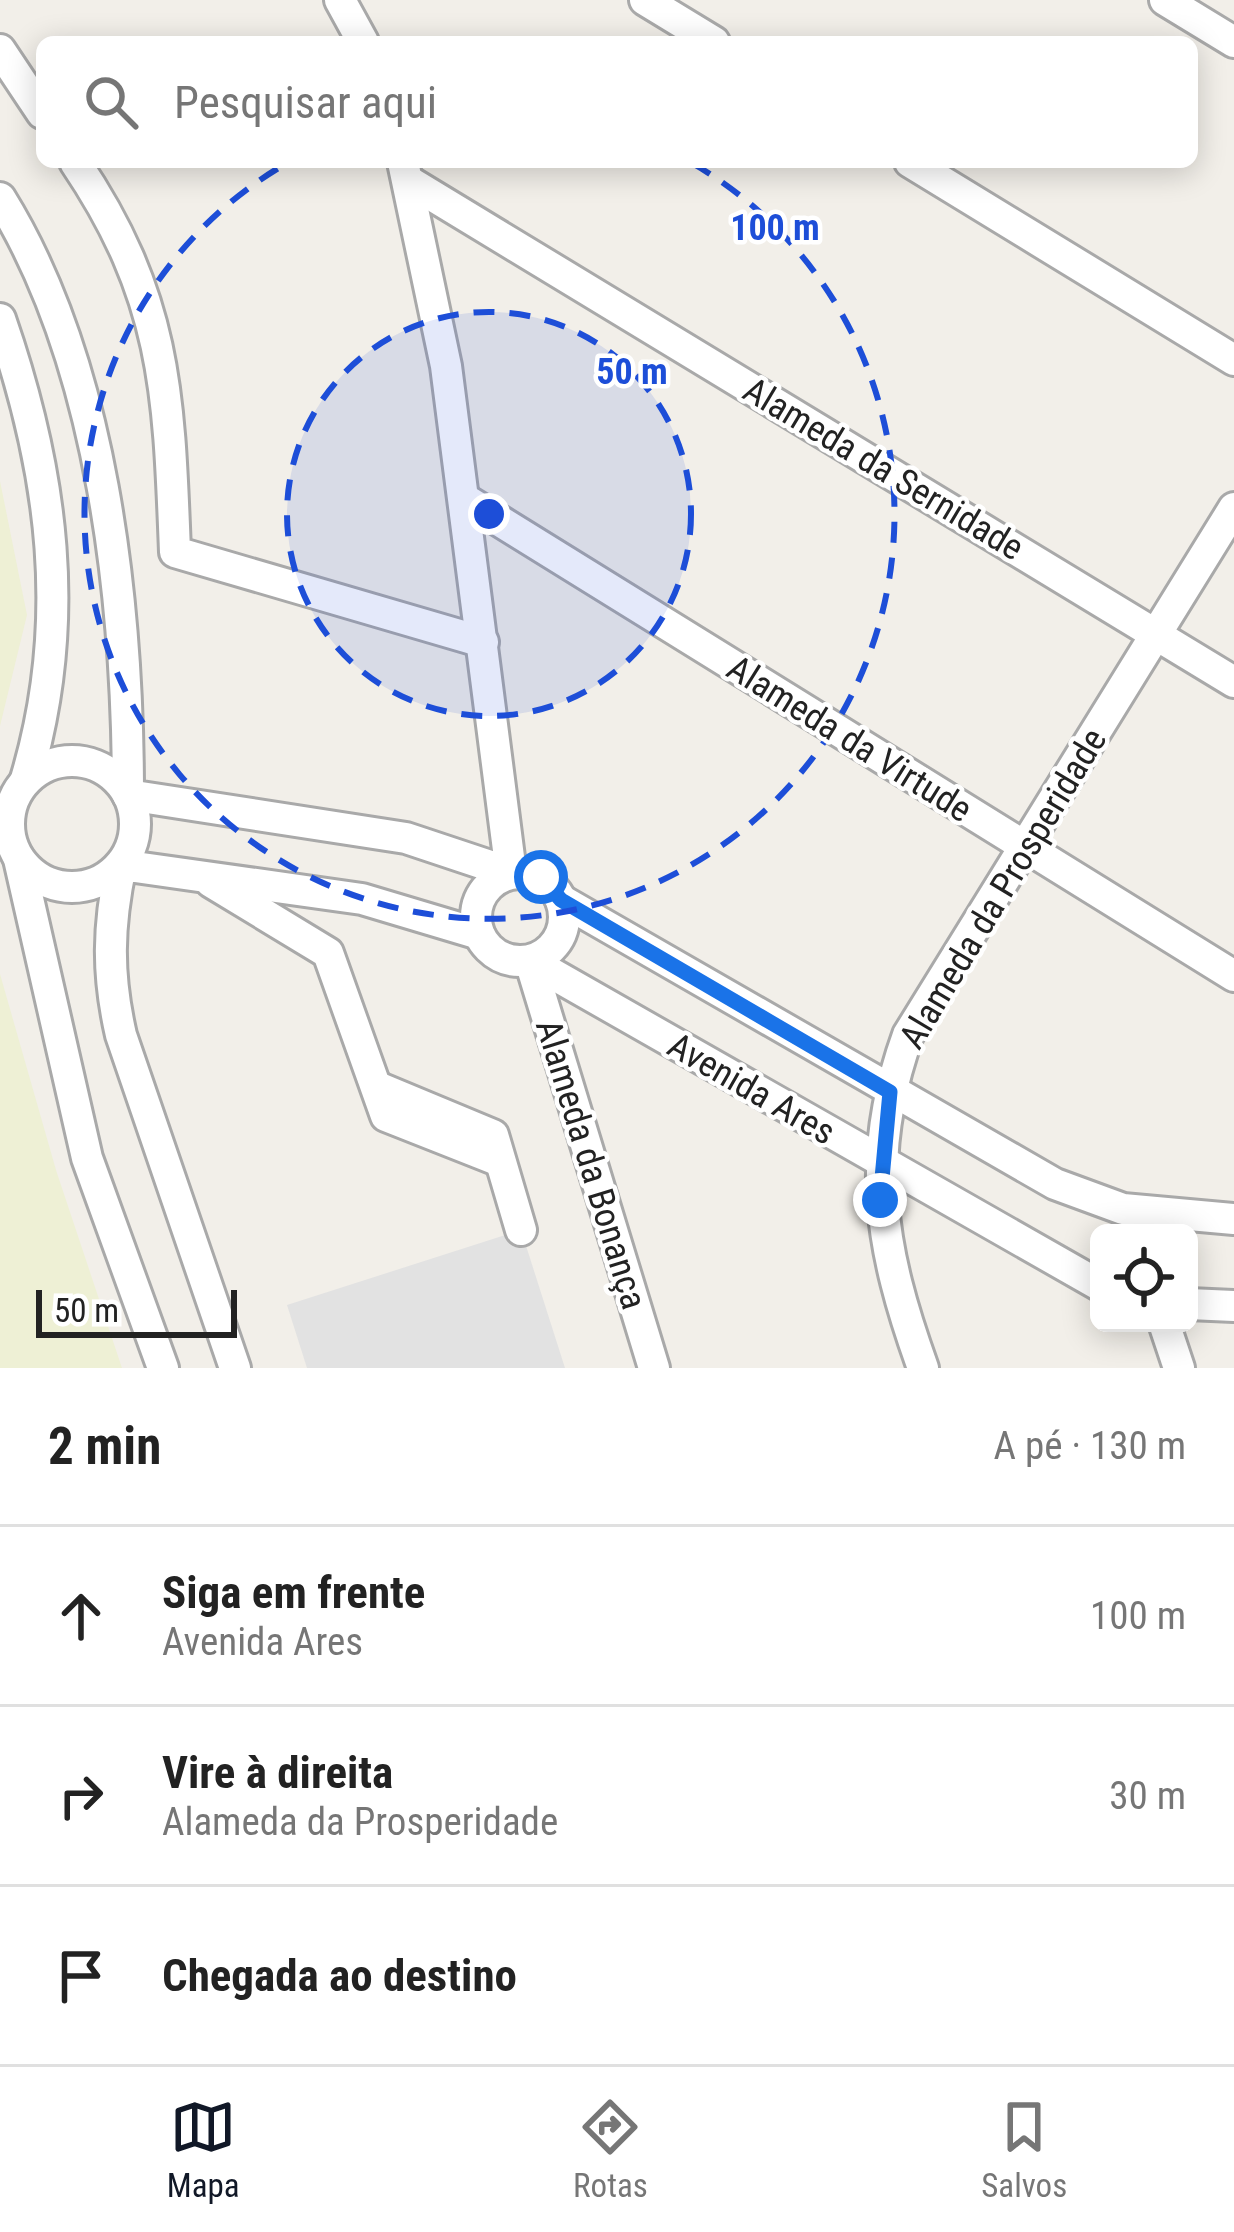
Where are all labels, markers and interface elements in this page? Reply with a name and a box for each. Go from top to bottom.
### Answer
search box [36,36,1198,168]
icon: search [78,69,144,135]
text: Pesquisar aqui [174,76,437,129]
text: 100 m [730,207,820,249]
text: 50 m [596,351,668,393]
street label: Alameda da Sernidade [736,369,1031,569]
centre of rings [468,493,510,535]
street label: Alameda da Virtude [720,647,979,831]
street label: Alameda da Prosperidade [891,721,1115,1056]
route start [514,850,568,904]
street label: Alameda da Bonança [527,1014,655,1314]
street label: Avenida Ares [661,1024,842,1153]
route end [853,1173,907,1227]
map controls [1090,1224,1198,1332]
button: locate [1090,1224,1198,1332]
scale bar [36,1284,237,1337]
text: 50 m [54,1291,119,1330]
text: 2 min [48,1417,161,1476]
text: A pé · 130 m [994,1423,1186,1469]
text: Siga em frente [162,1566,425,1619]
icon: ahead [48,1583,114,1649]
text: 100 m [1090,1593,1186,1639]
text: Avenida Ares [162,1619,363,1665]
text: Vire à direita [162,1746,393,1799]
icon: right [48,1763,114,1829]
text: 30 m [1109,1773,1186,1819]
text: Alameda da Prosperidade [162,1799,558,1845]
icon: arrive [48,1943,114,2009]
text: Chegada ao destino [162,1949,517,2002]
tab: Mapa [167,2094,240,2205]
tab: Rotas [573,2094,648,2205]
tab: Salvos [981,2094,1067,2205]

